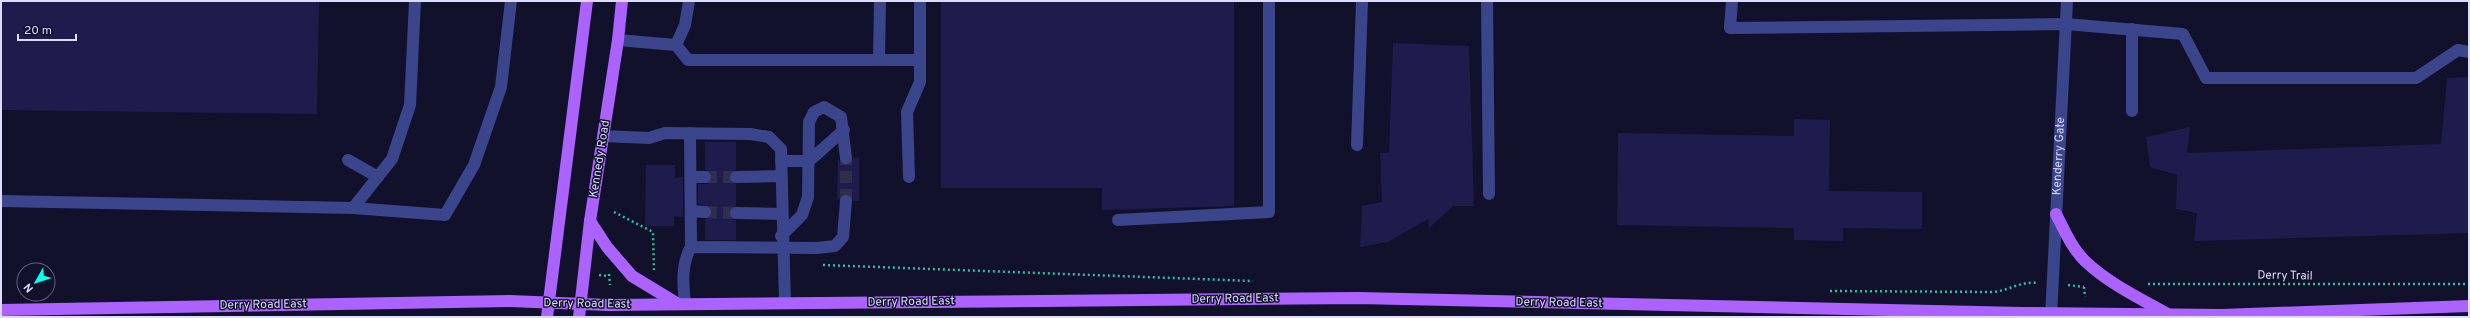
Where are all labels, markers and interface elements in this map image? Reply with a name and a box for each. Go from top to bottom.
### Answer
scale bar [18,16,76,42]
text: 20 m [24,23,52,39]
street label: Kenderry Gate [2049,117,2069,196]
street label: Kennedy Road [586,119,614,199]
north arrow [16,262,56,302]
street label: Derry Trail [2257,268,2313,284]
text: N [21,280,37,295]
street label: Derry Road East [1191,290,1279,308]
street label: Derry Road East [867,293,955,311]
street label: Derry Road East [1515,294,1603,312]
street label: Derry Road East [543,295,631,313]
street label: Derry Road East [219,296,307,314]

